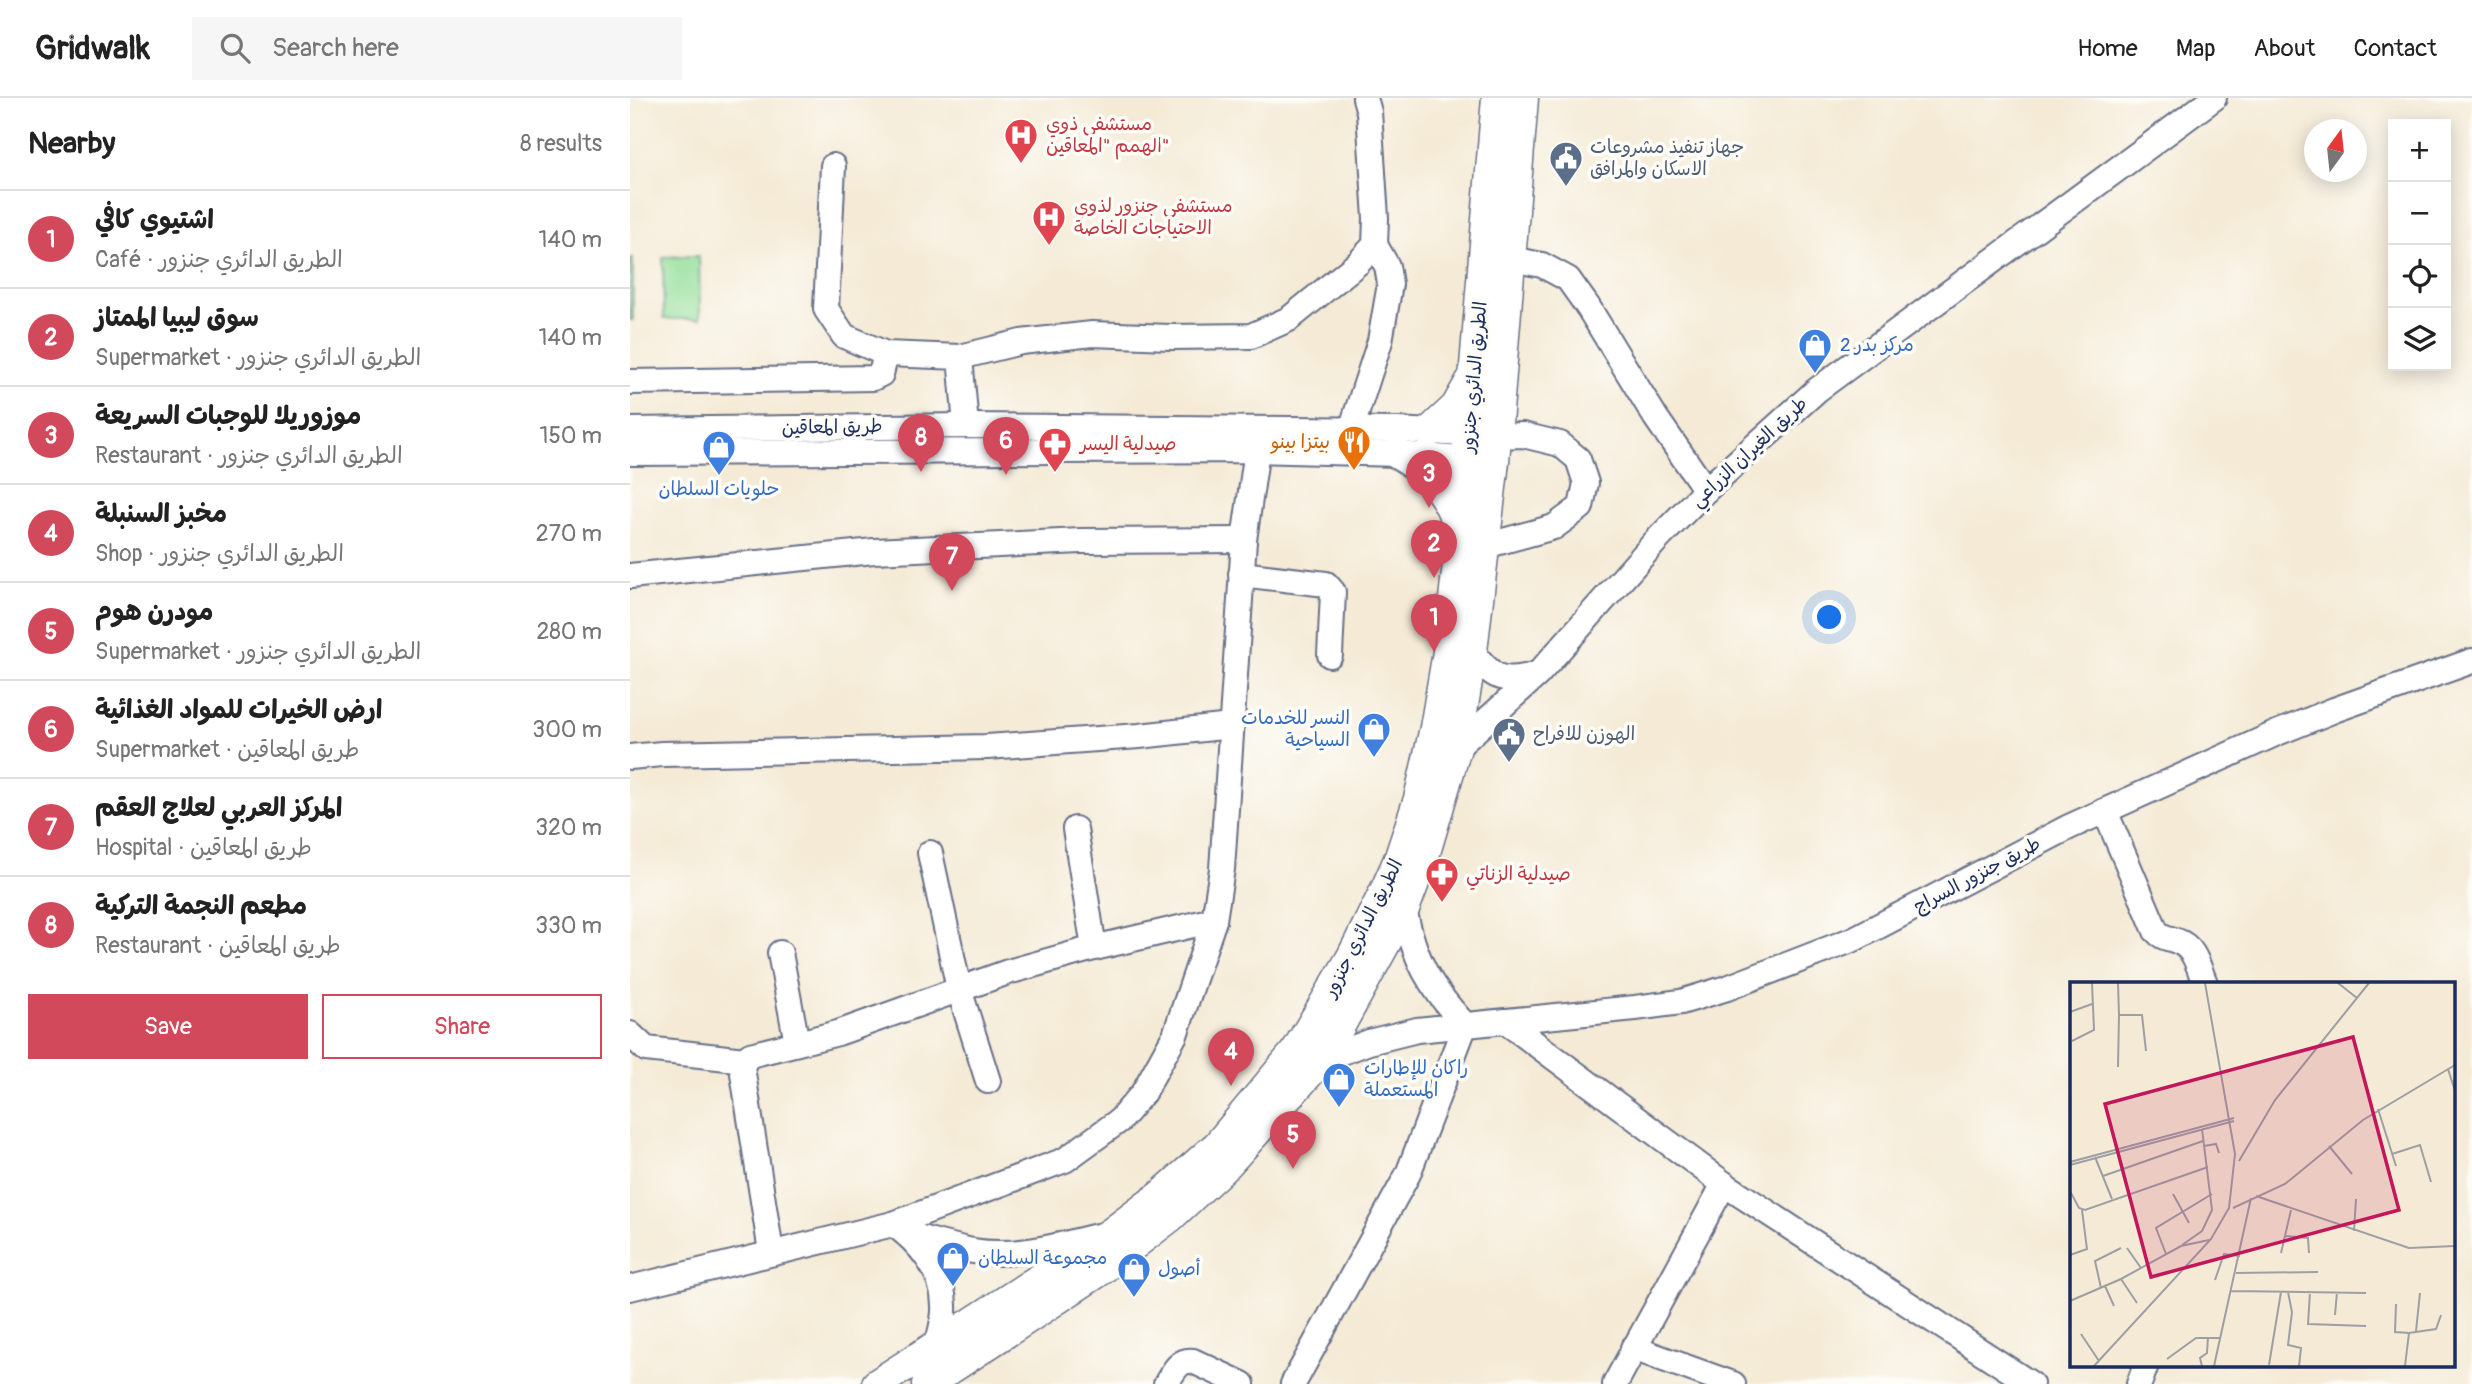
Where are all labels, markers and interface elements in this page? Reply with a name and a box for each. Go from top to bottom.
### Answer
search box [192,17,682,80]
text: Gridwalk [35,28,150,69]
icon: search [216,29,254,67]
text: Search here [272,32,399,64]
text: Home [2077,34,2138,63]
text: Map [2176,34,2216,63]
text: About [2254,34,2316,63]
text: Contact [2354,34,2437,63]
place label: مستشفى ذوي الهمم "المعاقين" [1046,112,1170,160]
hospital icon: مستشفى ذوي الهمم "المعاقين" [1002,116,1040,165]
north arrow [2304,119,2367,182]
map controls [2388,119,2451,371]
button: + [2388,119,2451,182]
text: Nearby [28,125,115,162]
text: 8 results [520,129,602,158]
place label: جهاز تنفيذ مشروعات الاسكان والمرافق [1590,135,1744,181]
public building icon: جهاز تنفيذ مشروعات الاسكان والمرافق [1547,139,1585,188]
button: − [2388,182,2451,245]
place label: مستشفي جنزور لذوي الاحتياجات الخاصة [1074,194,1232,240]
hospital icon: مستشفي جنزور لذوي الاحتياجات الخاصة [1030,198,1068,247]
text: اشتيوي كافي [95,204,214,236]
text: 1 [47,225,56,254]
text: 140 m [539,225,602,254]
text: Café · الطريق الدائري جنزور [95,245,343,274]
button: locate [2388,245,2451,308]
street label: الطريق الدائري جنزور [1455,300,1495,456]
text: سوق ليبيا الممتاز [95,302,259,334]
button: layers [2388,308,2451,371]
text: 2 [45,323,57,352]
text: 140 m [539,323,602,352]
shop icon: مركز بدر 2 [1796,326,1834,375]
place label: مركز بدر 2 [1840,333,1914,357]
text: Supermarket · الطريق الدائري جنزور [95,343,421,372]
street label: طريق الغيران الزراعي [1685,392,1815,515]
text: موزوريلا للوجبات السريعة [95,400,361,432]
street label: طريق المعاقين [781,414,883,440]
pin: 8 [898,414,944,472]
pin: 6 [983,417,1029,475]
text: 3 [45,421,57,450]
text: 150 m [539,421,602,450]
restaurant icon: بيتزا بينو [1335,423,1373,472]
pharmacy icon: صيدلية اليسر [1036,425,1074,474]
shop icon: حلويات السلطان [700,428,738,477]
place label: بيتزا بينو [1270,430,1330,454]
place label: صيدلية اليسر [1078,432,1176,456]
text: Restaurant · الطريق الدائري جنزور [95,441,403,470]
pin: 3 [1406,450,1452,508]
place label: حلويات السلطان [658,477,780,501]
text: مخبز السنبلة [95,498,227,530]
text: 4 [44,519,58,548]
text: 270 m [536,519,602,548]
pin: 2 [1411,520,1457,578]
pin: 7 [929,533,975,591]
text: Shop · الطريق الدائري جنزور [95,539,344,568]
pin: 1 [1411,594,1457,652]
text: مودرن هوم [95,596,214,628]
your location [1812,600,1846,634]
text: 5 [45,617,57,646]
text: 280 m [536,617,602,646]
text: Supermarket · الطريق الدائري جنزور [95,637,421,666]
text: ارض الخيرات للمواد الغذائية [95,694,383,726]
place label: النسر للخدمات السياحية [1241,706,1350,752]
shop icon: النسر للخدمات السياحية [1355,710,1393,759]
text: 6 [44,715,58,744]
text: 300 m [532,715,602,744]
public building icon: الهوزن للافراح [1490,715,1528,764]
place label: الهوزن للافراح [1533,722,1635,746]
text: Supermarket · طريق المعاقين [95,735,359,764]
text: المركز العربي لعلاج العقم [95,792,342,824]
text: 7 [45,813,57,842]
text: 320 m [535,813,602,842]
street label: طريق جنزور السراج [1909,831,2045,919]
text: Hospital · طريق المعاقين [95,833,312,862]
street label: الطريق الدائري جنزور [1317,855,1410,1004]
pharmacy icon: صيدلية الزناتي [1423,855,1461,904]
place label: صيدلية الزناتي [1466,862,1571,890]
text: مطعم النجمة التركية [95,890,307,922]
text: 8 [45,911,57,940]
text: 330 m [535,911,602,940]
text: Restaurant · طريق المعاقين [95,931,341,960]
inset map [2070,982,2455,1366]
button: Save [28,994,308,1059]
button: Share [322,994,602,1059]
pin: 4 [1208,1028,1254,1086]
place label: راكان للإطارات المستعملة [1364,1056,1468,1102]
shop icon: راكان للإطارات المستعملة [1320,1060,1358,1109]
pin: 5 [1270,1111,1316,1169]
shop icon: مجموعة السلطان [934,1239,972,1288]
place label: مجموعة السلطان [978,1246,1107,1270]
shop icon: أصول [1115,1250,1153,1299]
place label: أصول [1158,1257,1201,1281]

